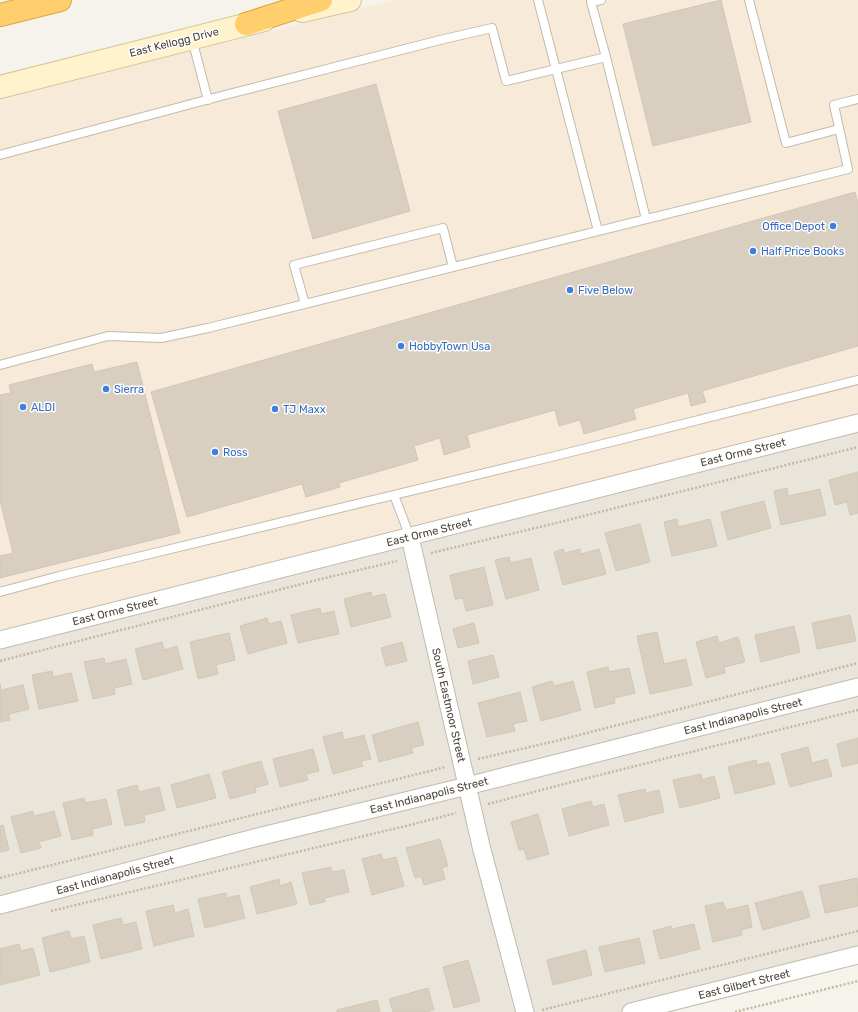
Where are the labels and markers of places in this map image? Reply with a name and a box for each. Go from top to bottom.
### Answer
place label: Office Depot [762,220,826,233]
marker: Office Depot [828,221,838,231]
place label: Half Price Books [761,245,845,258]
marker: Half Price Books [748,246,758,256]
place label: Five Below [578,284,633,297]
marker: Five Below [565,285,575,295]
place label: HobbyTown Usa [409,340,490,353]
marker: HobbyTown Usa [396,341,406,351]
place label: Sierra [114,383,144,396]
marker: Sierra [101,384,111,394]
place label: ALDI [31,401,55,414]
marker: ALDI [18,402,28,412]
place label: TJ Maxx [283,403,326,416]
marker: TJ Maxx [270,404,280,414]
place label: Ross [223,446,248,459]
marker: Ross [210,447,220,457]

